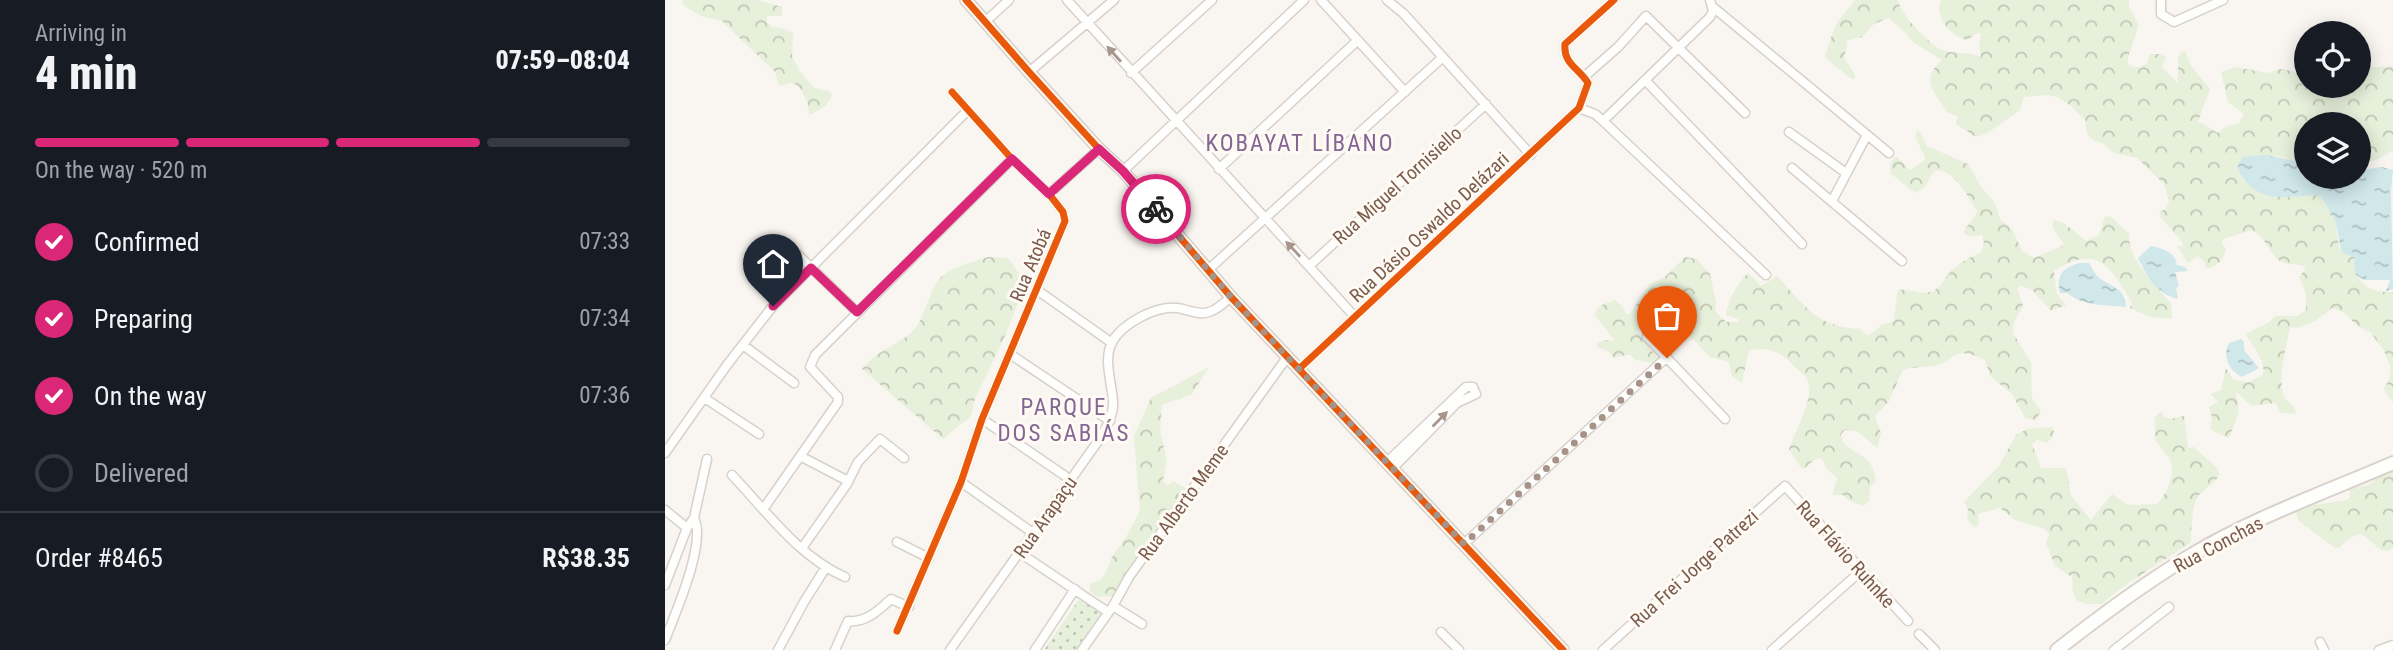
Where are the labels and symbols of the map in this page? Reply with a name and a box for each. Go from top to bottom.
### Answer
one-way arrow [1106,45,1122,63]
street label: Rua Miguel Tornisiello [1328,122,1466,249]
district label: KOBAYAT LÍBANO [1206,129,1395,157]
street label: Rua Dásio Oswaldo Delázari [1345,147,1514,307]
courier [1121,174,1191,244]
street label: Rua Atobá [1005,225,1056,305]
pin [743,234,803,306]
one-way arrow [1285,241,1301,258]
pin [1637,286,1697,358]
district label: PARQUE DOS SABIÁS [997,394,1131,447]
one-way arrow [1432,411,1449,428]
street label: Rua Alberto Meme [1133,439,1233,565]
street label: Rua Arapaçu [1009,472,1082,563]
street label: Rua Flávio Ruhnke [1791,496,1900,613]
street label: Rua Frei Jorge Patrezi [1626,505,1763,632]
street label: Rua Conchas [2170,511,2267,578]

